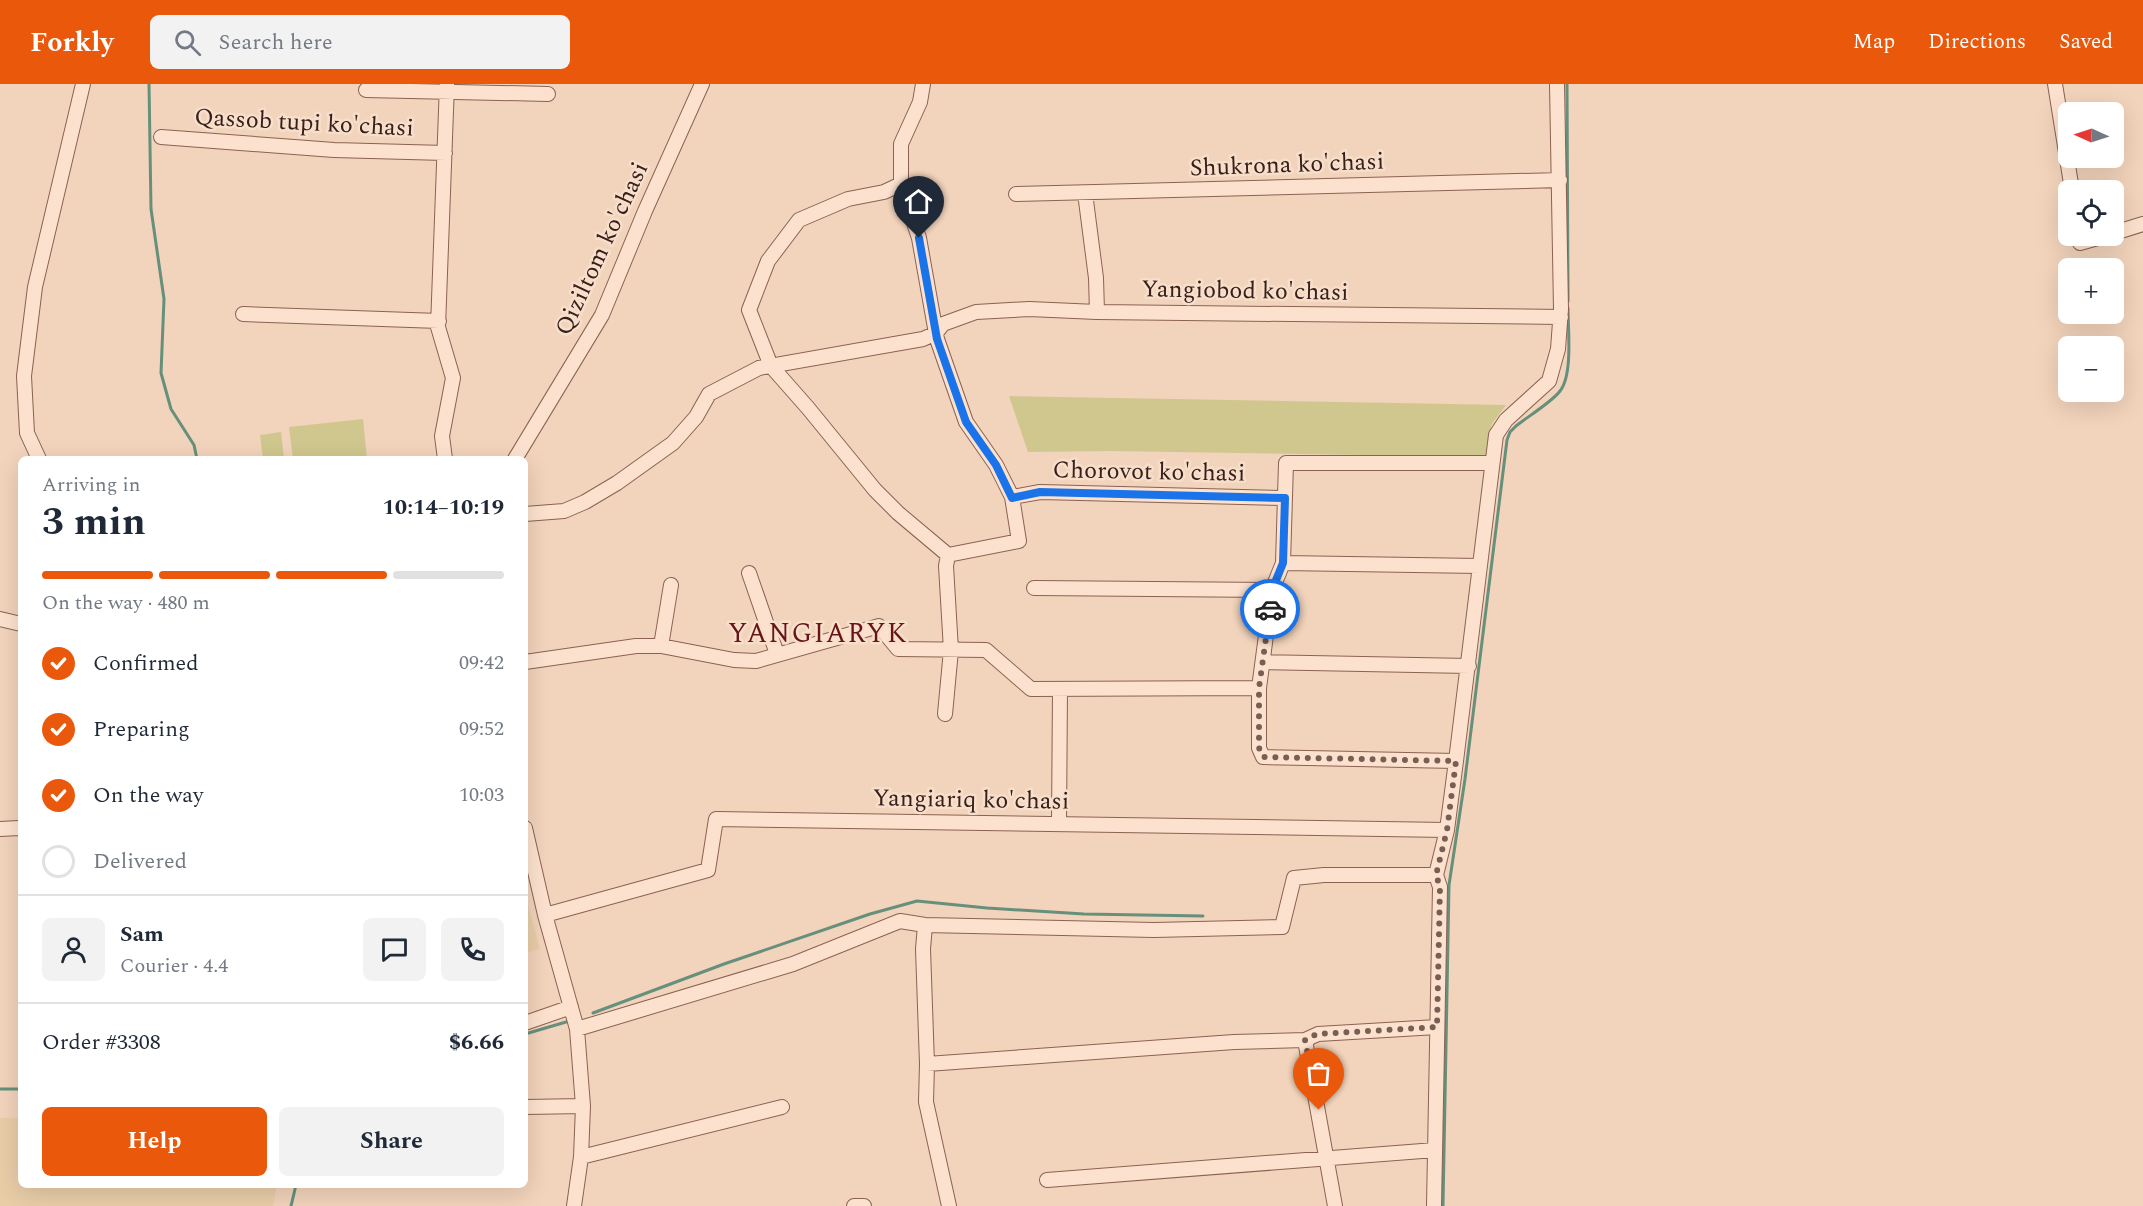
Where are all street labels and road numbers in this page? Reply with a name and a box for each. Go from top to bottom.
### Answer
street label: Qassob tupi ko'chasi [193,99,415,147]
street label: Shukrona ko'chasi [1189,144,1385,186]
street label: Qiziltom ko'chasi [546,156,658,342]
street label: Yangiobod ko'chasi [1141,271,1349,311]
street label: Chorovot ko'chasi [1052,452,1246,492]
street label: Yangiariq ko'chasi [872,780,1070,820]

